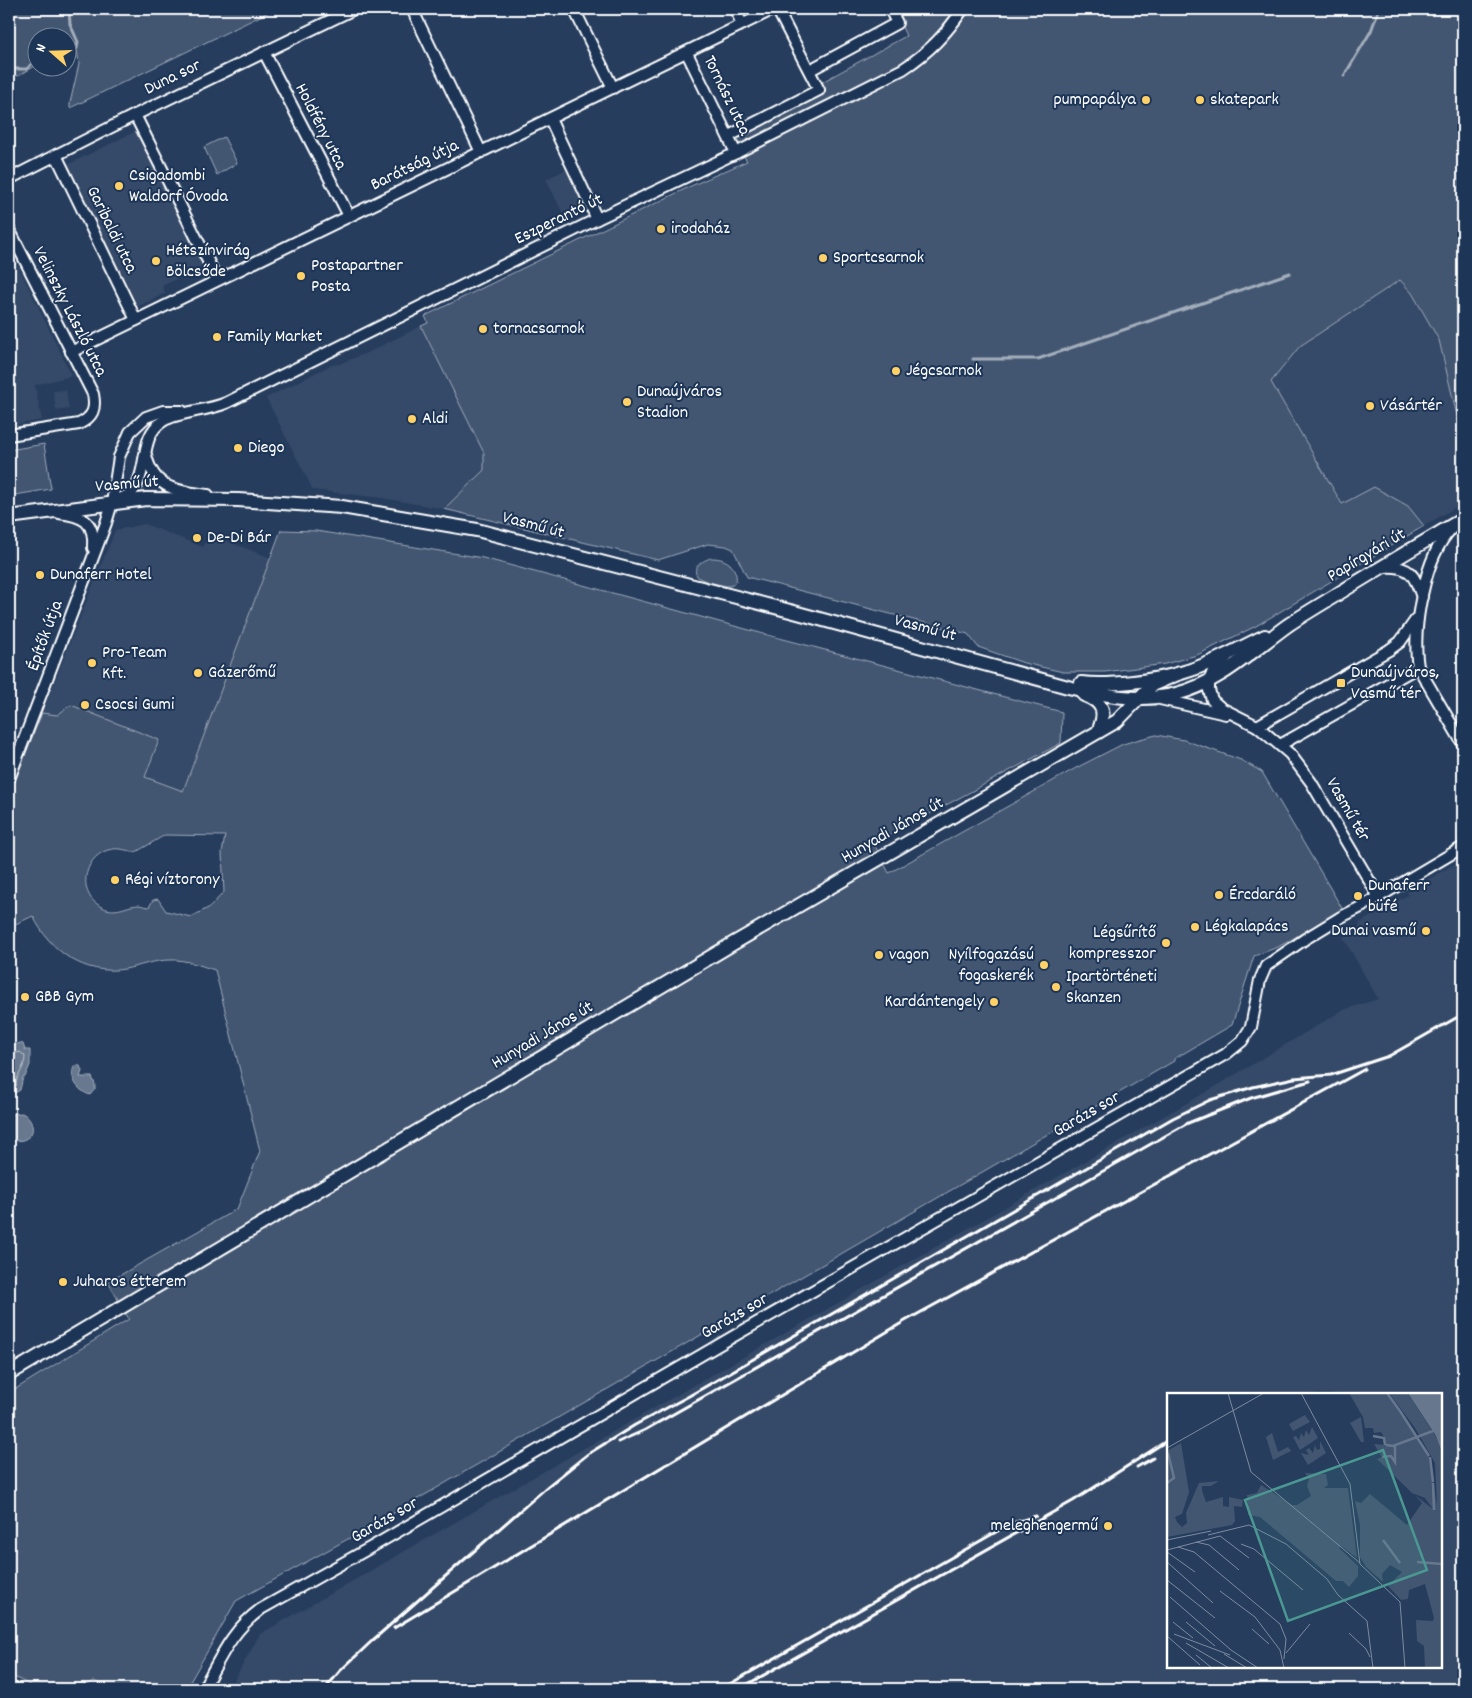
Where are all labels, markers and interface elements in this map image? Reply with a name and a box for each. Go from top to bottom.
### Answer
north arrow [28,28,78,78]
text: N [31,41,52,55]
street label: Tornász utca [696,52,756,141]
street label: Duna sor [140,53,206,102]
street label: Holdfény utca [288,80,353,175]
place label: pumpapálya [1054,88,1137,113]
place label: skatepark [1210,88,1279,113]
marker: pumpapálya [1140,94,1152,106]
marker: skatepark [1194,94,1206,106]
street label: Barátság útja [367,134,464,198]
place label: Csigadombi Waldorf Óvoda [129,164,228,210]
marker: Csigadombi Waldorf Óvoda [113,180,125,192]
street label: Garibaldi utca [79,182,143,278]
street label: Eszperantó út [511,188,608,252]
place label: irodaház [671,217,730,242]
marker: irodaház [655,223,667,235]
place label: Hétszínvirág Bölcsőde [166,239,250,285]
street label: Velinszky László utca [25,243,113,382]
place label: Sportcsarnok [833,246,924,271]
marker: Sportcsarnok [817,252,829,264]
place label: Postapartner Posta [311,254,403,300]
marker: Hétszínvirág Bölcsőde [150,255,162,267]
marker: Postapartner Posta [295,270,307,282]
place label: tornacsarnok [493,317,585,342]
marker: tornacsarnok [477,323,489,335]
place label: Family Market [227,325,323,350]
marker: Family Market [211,331,223,343]
place label: Jégcsarnok [906,359,982,384]
marker: Jégcsarnok [890,365,902,377]
place label: Dunaújváros Stadion [637,380,722,426]
place label: Vásártér [1380,394,1442,419]
marker: Dunaújváros Stadion [621,396,633,408]
marker: Vásártér [1364,400,1376,412]
place label: Aldi [422,407,448,432]
marker: Aldi [406,413,418,425]
place label: Diego [248,436,284,461]
marker: Diego [232,442,244,454]
street label: Vasmű út [94,470,160,500]
street label: Vasmű út [499,506,567,546]
street label: Papírgyári út [1323,523,1411,589]
place label: De-Di Bár [207,526,272,551]
marker: De-Di Bár [191,532,203,544]
place label: Dunaferr Hotel [50,563,152,588]
marker: Dunaferr Hotel [34,569,46,581]
street label: Építők útja [22,597,71,675]
street label: Vasmű út [891,609,959,649]
place label: Pro-Team Kft. [102,641,167,687]
marker: Pro-Team Kft. [86,657,98,669]
place label: Gázerőmű [208,661,276,686]
place label: Dunaújváros, Vasmű tér [1351,661,1439,707]
marker: Gázerőmű [192,667,204,679]
marker: Dunaújváros, Vasmű tér [1335,677,1347,689]
place label: Csocsi Gumi [95,693,174,718]
marker: Csocsi Gumi [79,699,91,711]
street label: Vasmű tér [1319,773,1375,847]
street label: Hunyadi János út [837,791,949,871]
place label: Régi víztorony [125,868,220,893]
marker: Régi víztorony [109,874,121,886]
place label: Dunaferr büfé [1368,874,1430,920]
place label: Ércdaráló [1229,883,1296,908]
marker: Ércdaráló [1213,889,1225,901]
marker: Dunaferr büfé [1352,890,1364,902]
place label: Légkalapács [1205,915,1289,940]
place label: Dunai vasmű [1331,919,1416,944]
place label: Légsűrítő kompresszor [1069,921,1157,967]
marker: Légkalapács [1189,921,1201,933]
marker: Dunai vasmű [1420,925,1432,937]
marker: Légsűrítő kompresszor [1160,937,1172,949]
place label: vagon [889,943,929,968]
place label: Nyílfogazású fogaskerék [948,943,1034,989]
marker: vagon [873,949,885,961]
marker: Nyílfogazású fogaskerék [1038,959,1050,971]
place label: Ipartörténeti Skanzen [1066,965,1157,1011]
marker: Ipartörténeti Skanzen [1050,981,1062,993]
place label: GBB Gym [35,985,94,1010]
place label: Kardántengely [885,990,985,1015]
marker: GBB Gym [19,991,31,1003]
street label: Hunyadi János út [487,996,599,1076]
marker: Kardántengely [988,996,1000,1008]
street label: Garázs sor [1049,1086,1126,1144]
place label: Juharos étterem [73,1270,186,1295]
marker: Juharos étterem [57,1276,69,1288]
street label: Garázs sor [697,1288,774,1346]
inset map [1167,1393,1442,1668]
street label: Garázs sor [347,1492,424,1550]
place label: meleghengermű [991,1514,1098,1539]
marker: meleghengermű [1102,1520,1114,1532]

